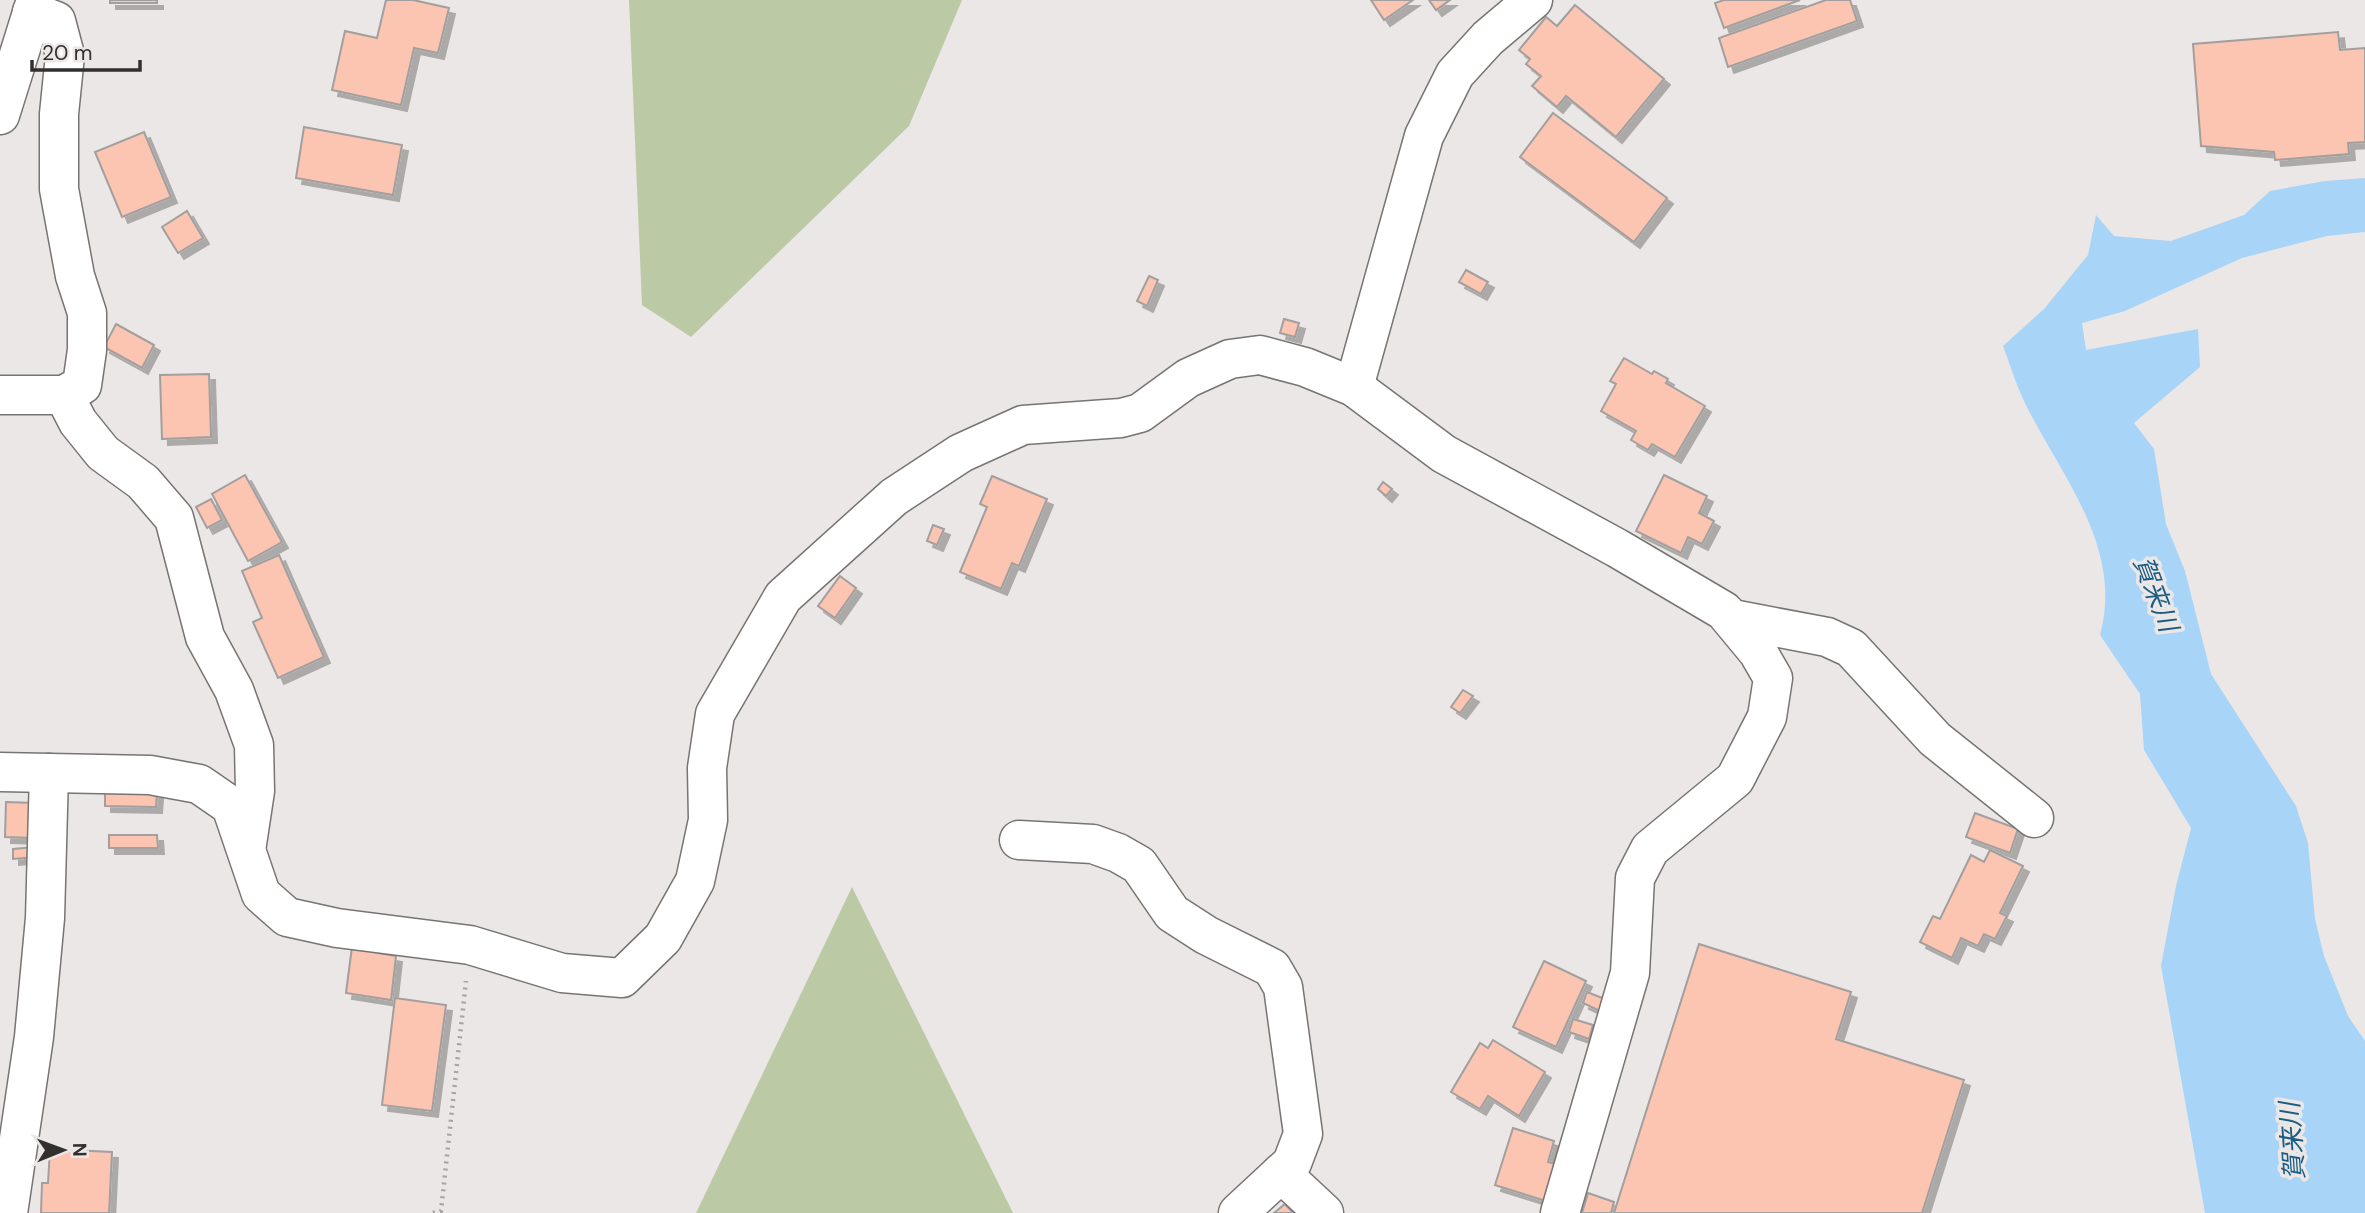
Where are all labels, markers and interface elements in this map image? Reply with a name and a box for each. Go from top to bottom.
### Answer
scale bar [32,28,140,72]
text: 20 m [42,39,93,67]
water label: 賀来川 [2126,551,2187,639]
water label: 賀来川 [2272,1098,2312,1181]
north arrow [28,1115,98,1185]
text: N [67,1143,92,1157]

